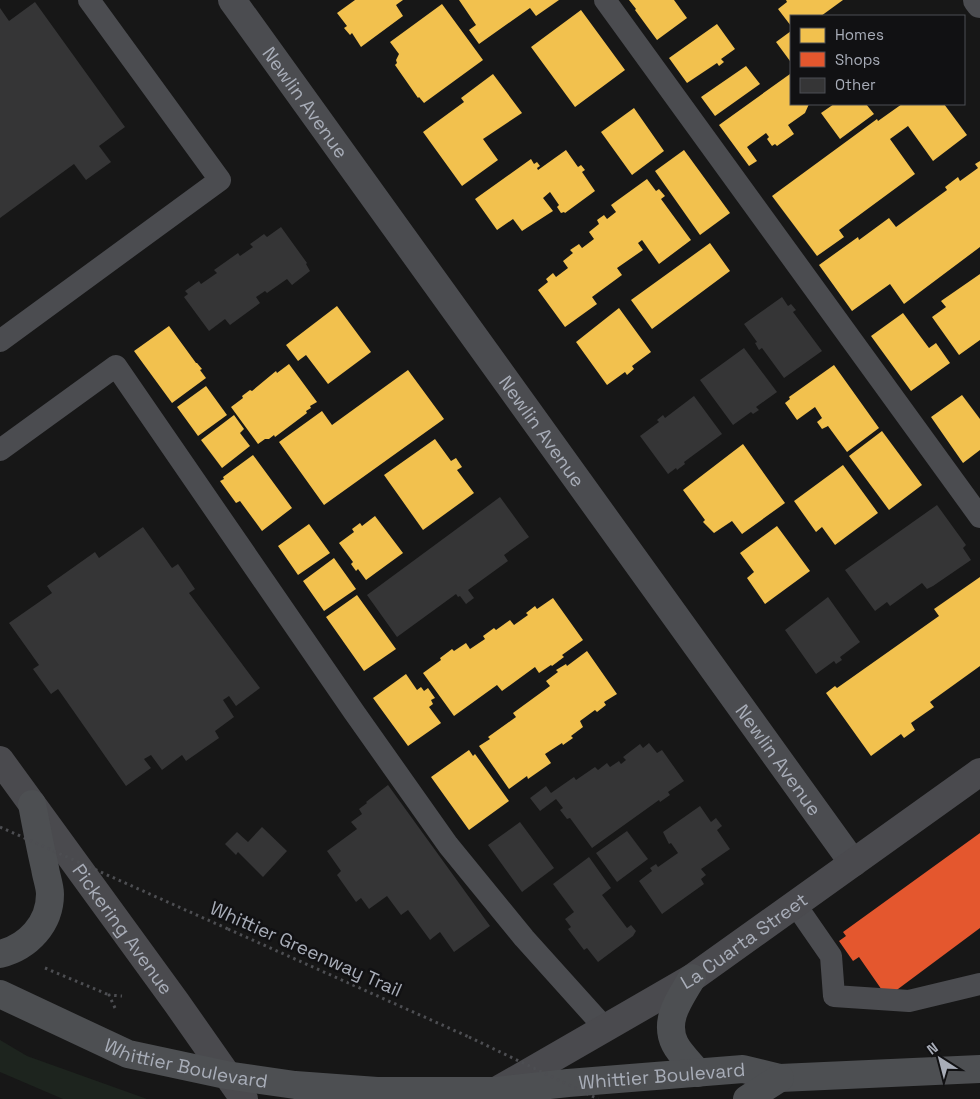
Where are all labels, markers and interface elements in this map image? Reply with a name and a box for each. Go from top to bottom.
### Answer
legend [790,15,965,105]
text: Homes [835,25,884,44]
street label: Newlin Avenue [257,42,354,163]
text: Shops [835,50,880,69]
text: Other [835,75,876,94]
street label: Newlin Avenue [494,370,591,492]
street label: Newlin Avenue [730,699,827,820]
street label: Pickering Avenue [67,859,179,999]
street label: La Cuarta Street [676,887,812,995]
street label: Whittier Greenway Trail [206,895,406,1003]
street label: Whittier Boulevard [100,1032,269,1093]
north arrow [915,1034,965,1084]
text: N [923,1038,941,1059]
street label: Whittier Boulevard [577,1056,746,1095]

